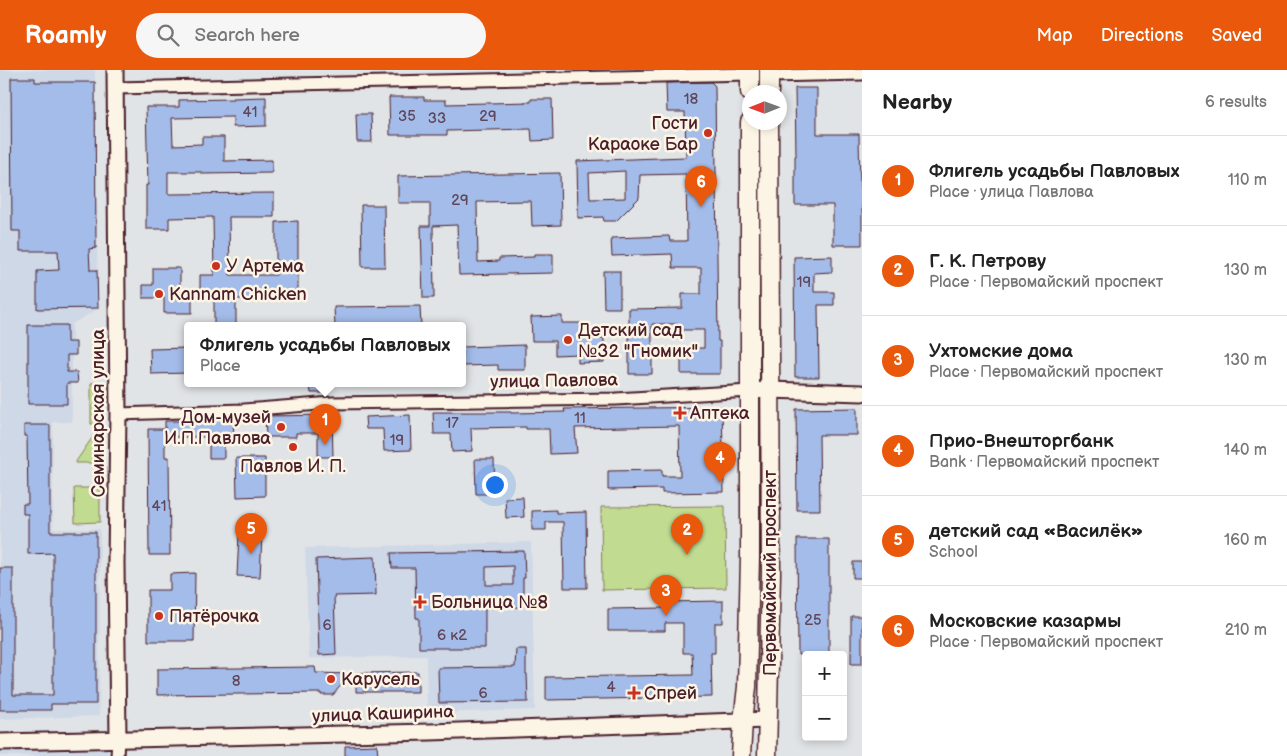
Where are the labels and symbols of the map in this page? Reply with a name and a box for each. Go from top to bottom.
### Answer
north arrow [742,85,787,130]
house number: 18 [684,90,699,109]
house number: 41 [243,103,257,122]
house number: 35 [398,107,416,126]
house number: 29 [479,107,497,126]
house number: 33 [428,109,446,128]
place label: Гости Караоке Бар [588,113,698,155]
marker: Гости Караоке Бар [702,127,714,139]
pin: 6 [685,166,717,207]
house number: 29 [451,191,469,210]
place label: У Артема [226,256,305,277]
marker: У Артема [210,260,222,272]
house number: 19 [797,273,811,292]
place label: Kannam Chicken [169,284,307,305]
marker: Kannam Chicken [153,288,165,300]
place label: Детский сад №32 "Гномик" [578,320,698,362]
street label: Семинарская улица [88,328,109,497]
marker: Детский сад №32 "Гномик" [562,334,574,346]
street label: улица Павлова [490,369,618,393]
place label: Аптека [689,403,750,424]
pin: 1 [309,404,341,445]
place label: Дом-музей И.П.Павлова [164,407,271,449]
marker: Аптека [674,407,686,419]
house number: 11 [574,409,586,428]
house number: 17 [445,414,459,433]
marker: Дом-музей И.П.Павлова [275,421,287,433]
house number: 19 [390,431,404,450]
marker: Павлов И. П. [287,441,299,453]
pin: 4 [704,442,736,483]
place label: Павлов И. П. [240,456,346,477]
street label: Первомайский проспект [760,469,781,676]
your location [482,472,508,498]
house number: 41 [152,497,166,516]
pin: 5 [235,513,267,554]
pin: 2 [671,514,703,555]
pin: 3 [650,575,682,616]
place label: Больница №8 [431,592,548,613]
marker: Больница №8 [413,595,427,609]
place label: Пятёрочка [169,606,260,627]
marker: Пятёрочка [153,610,165,622]
house number: 25 [804,611,822,630]
house number: 6 [322,616,332,635]
house number: 6 к2 [437,626,467,645]
place label: Карусель [341,669,420,690]
house number: 8 [232,672,241,691]
marker: Карусель [325,673,337,685]
house number: 4 [606,678,616,697]
place label: Спрей [644,683,697,704]
house number: 6 [478,684,488,703]
marker: Спрей [628,687,640,699]
street label: улица Каширина [312,701,455,727]

